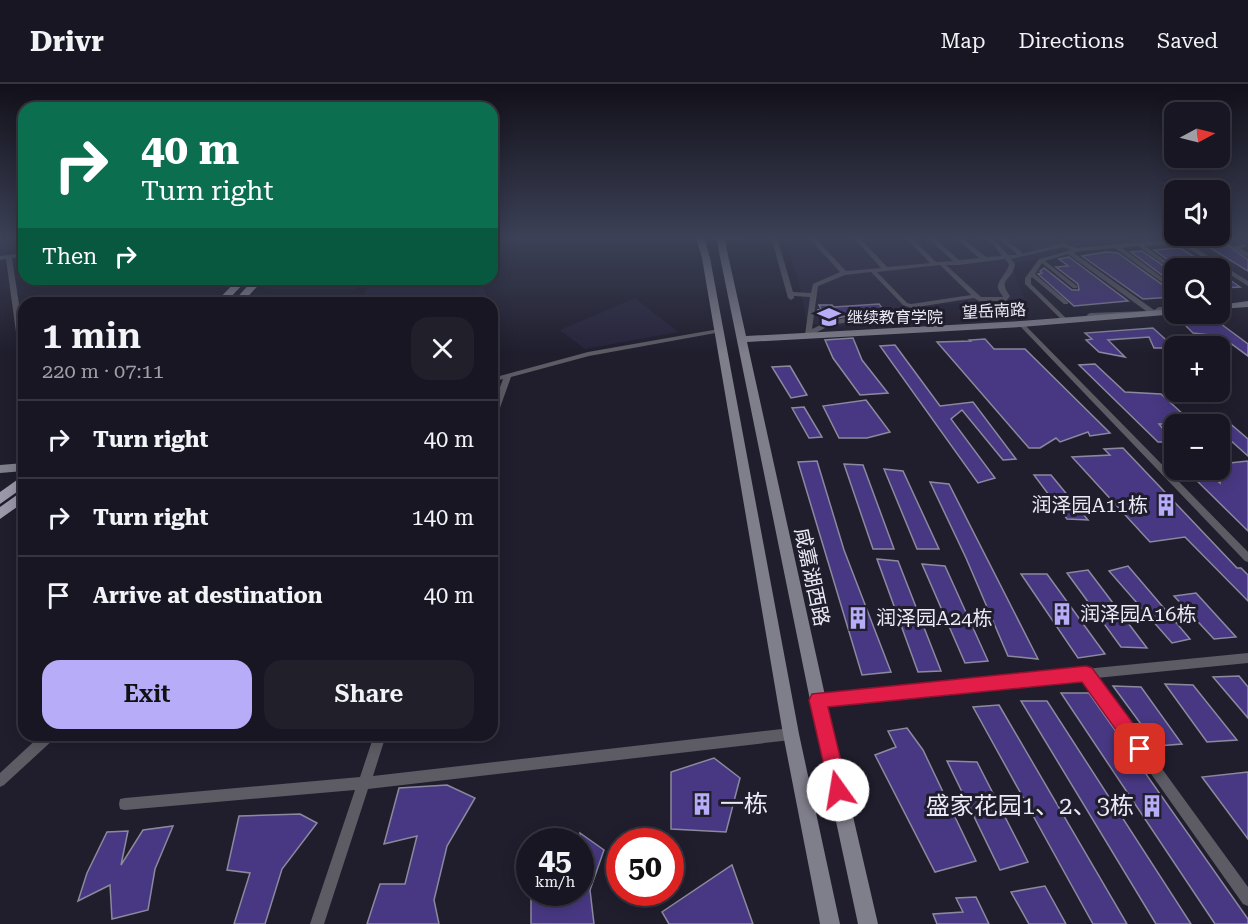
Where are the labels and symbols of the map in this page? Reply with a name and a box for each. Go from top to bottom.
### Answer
north arrow [1164,102,1230,168]
street label: 望岳南路 [962,300,1026,322]
school or university icon: 继续教育学院 [816,304,842,330]
place label: 继续教育学院 [847,308,943,327]
building icon: 润泽园A11栋 [1153,492,1179,518]
place label: 润泽园A11栋 [1032,493,1148,517]
street label: 咸嘉湖西路 [790,526,834,628]
building icon: 润泽园A16栋 [1049,601,1075,627]
place label: 润泽园A16栋 [1080,602,1196,626]
building icon: 润泽园A24栋 [845,605,871,631]
place label: 润泽园A24栋 [876,606,992,630]
pin [1114,723,1165,774]
position arrow [806,758,870,822]
place label: 一栋 [720,790,768,818]
building icon: 一栋 [689,791,715,817]
place label: 盛家花园1、2、3栋 [926,792,1134,820]
building icon: 盛家花园1、2、3栋 [1139,793,1165,819]
speed limit sign: 50 [606,828,684,906]

